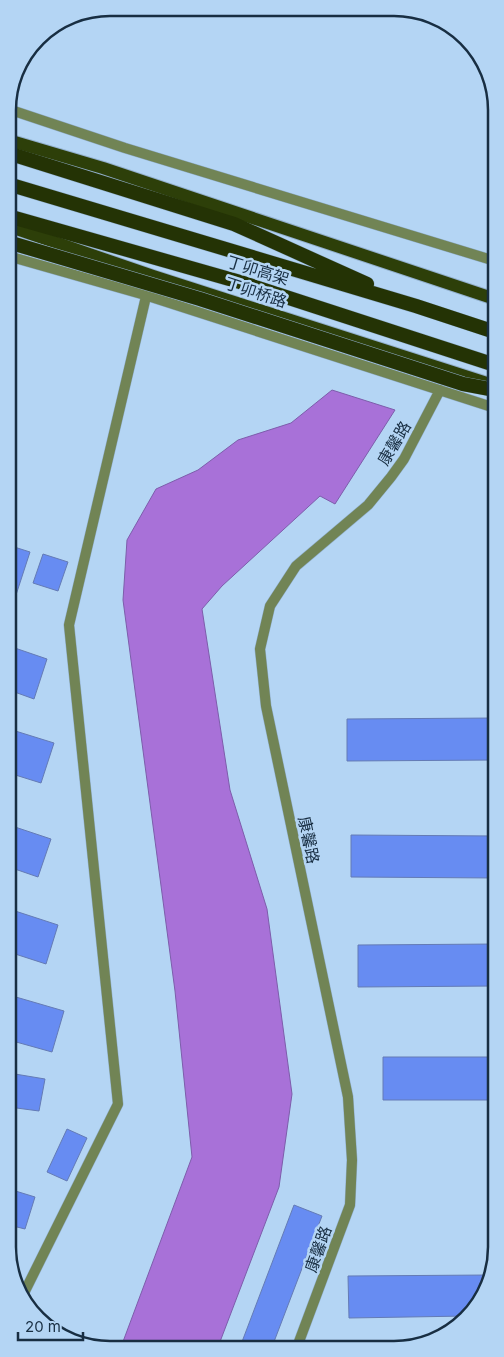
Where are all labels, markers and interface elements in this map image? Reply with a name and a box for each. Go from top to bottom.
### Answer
street label: 丁卯高架 [224,251,292,289]
street label: 丁卯桥路 [222,273,290,311]
street label: 康馨路 [373,417,415,469]
street label: 康馨路 [294,814,324,866]
street label: 康馨路 [300,1223,336,1275]
scale bar [18,1310,82,1342]
text: 20 m [25,1317,61,1336]

